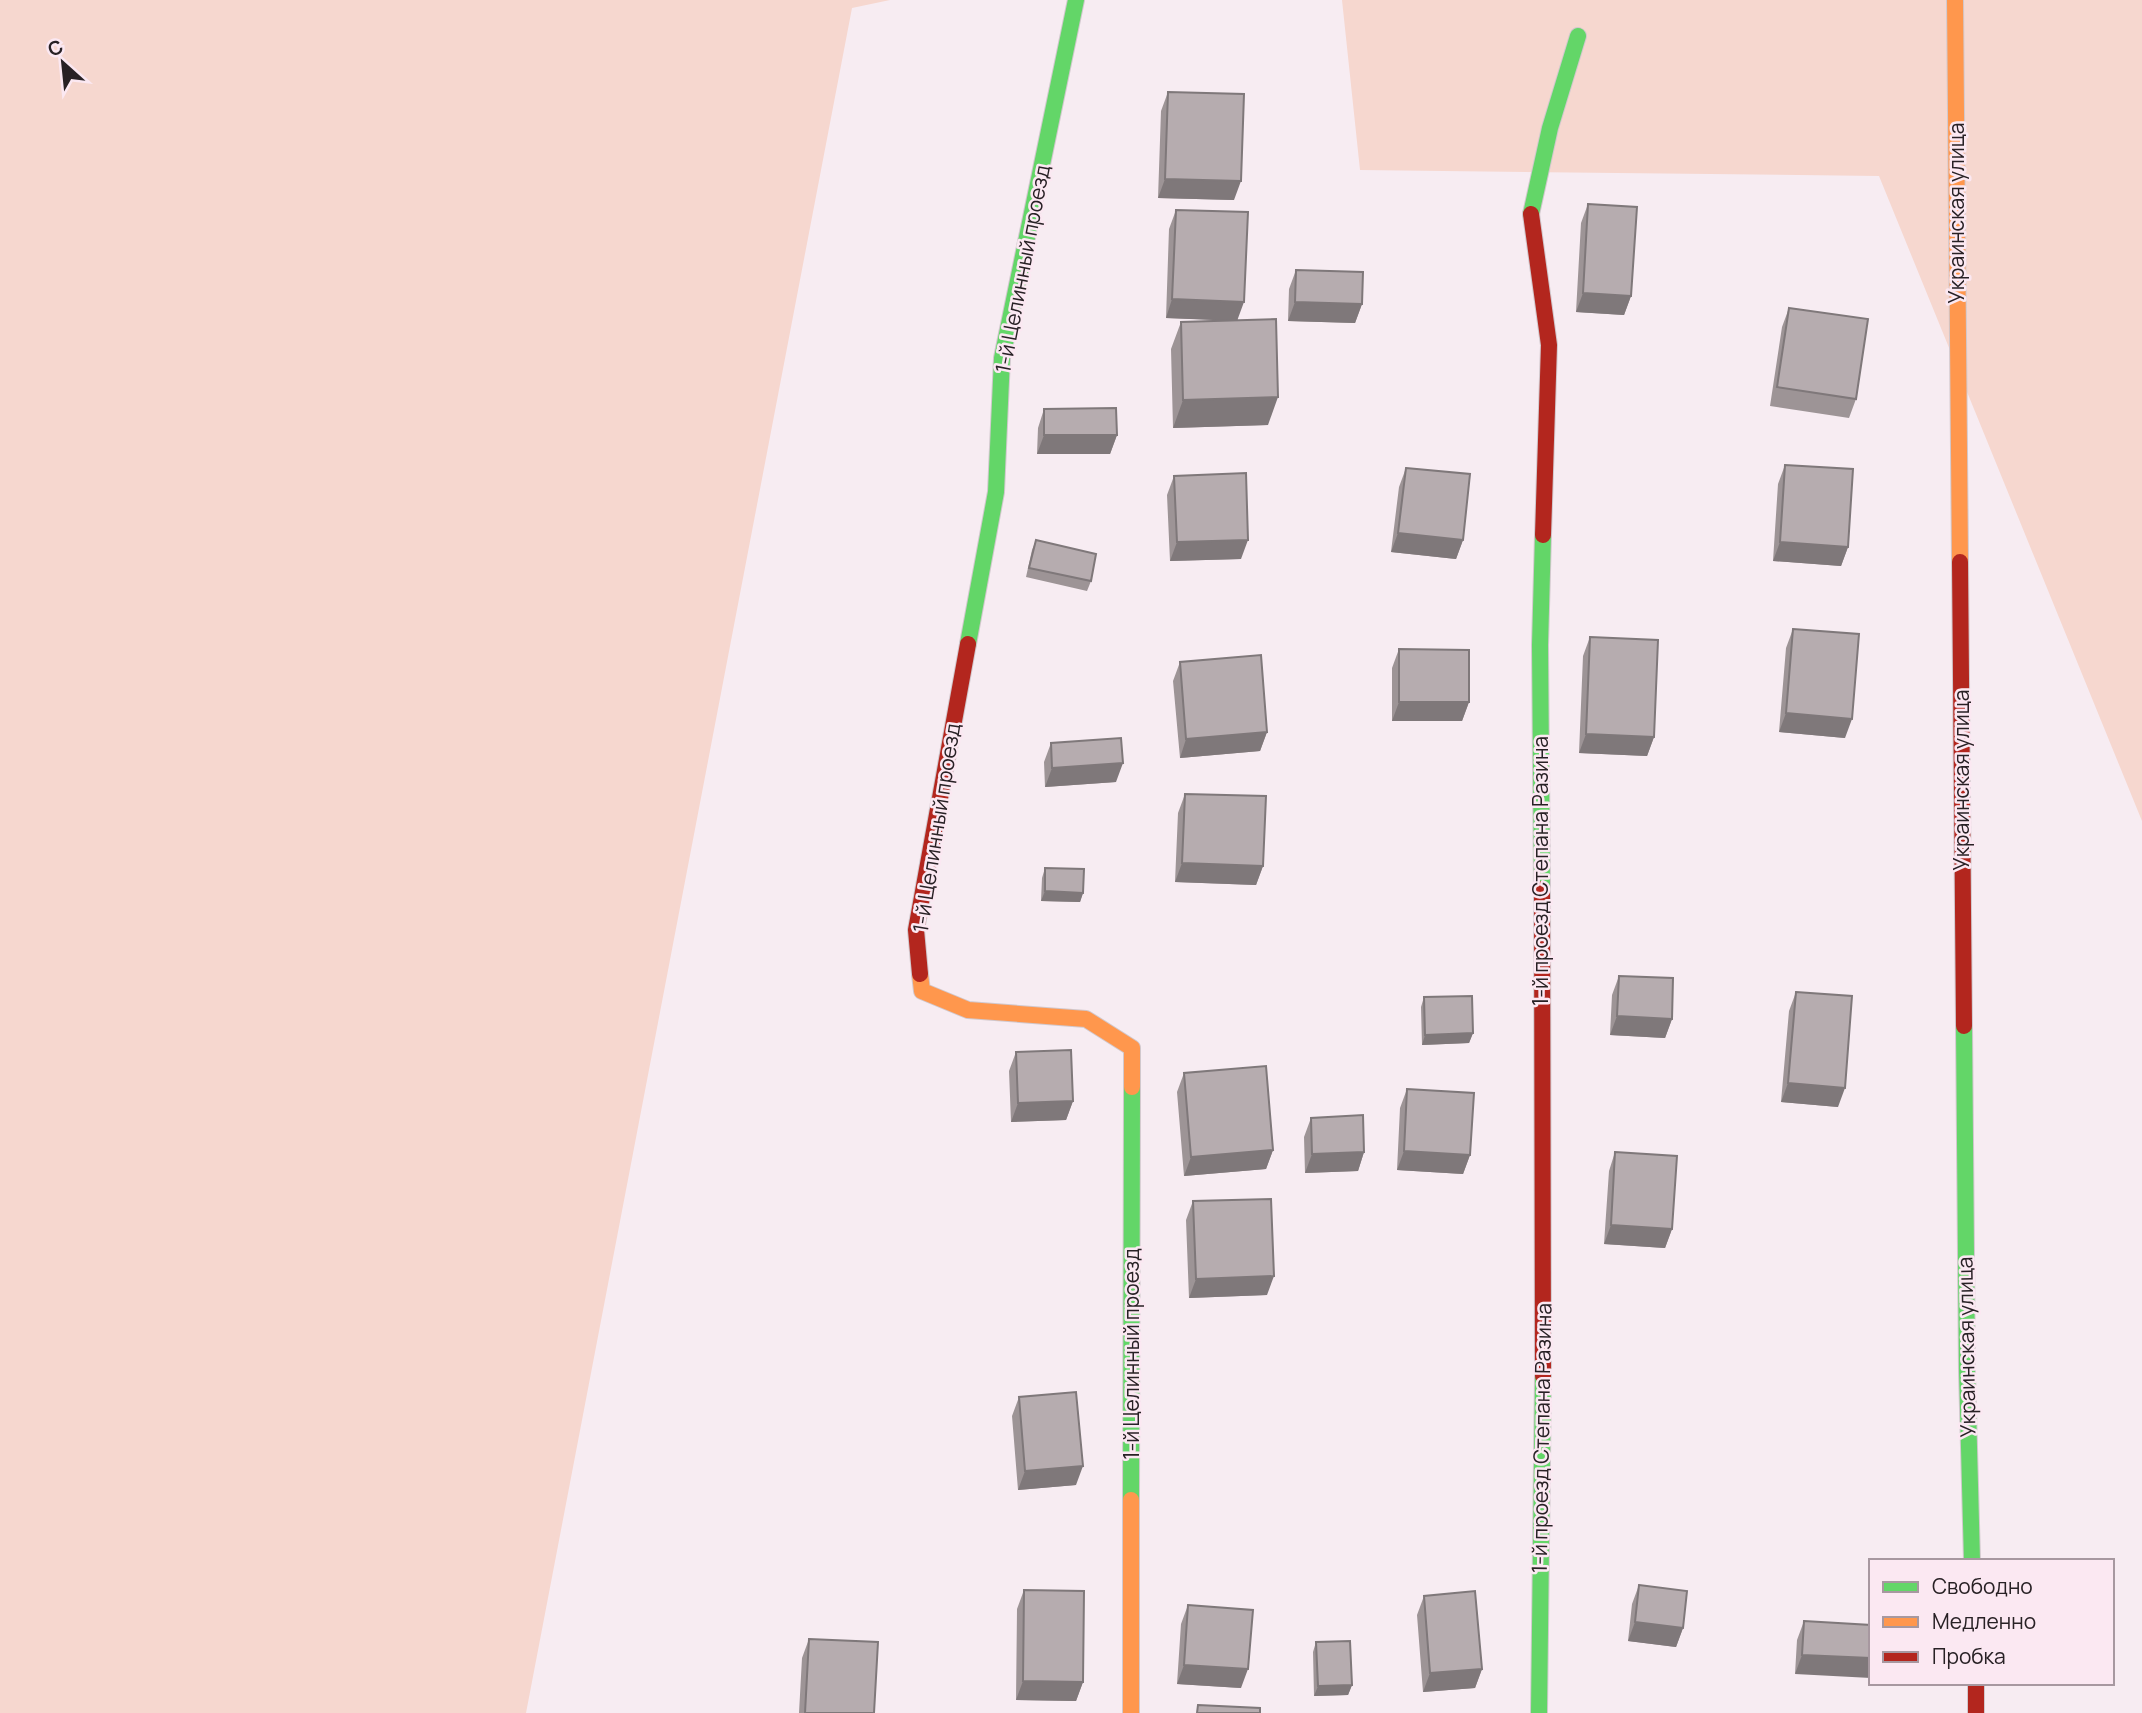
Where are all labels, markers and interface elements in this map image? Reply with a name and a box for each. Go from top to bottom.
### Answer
north arrow [28,28,98,98]
text: С [43,33,67,63]
street label: Украинская улица [1942,123,1970,303]
street label: 1-й Целинный проезд [988,162,1056,375]
street label: Украинская улица [1947,690,1975,870]
street label: 1-й Целинный проезд [906,721,966,934]
street label: 1-й проезд Степана Разина [1526,736,1554,1006]
street label: 1-й Целинный проезд [1117,1248,1145,1460]
street label: Украинская улица [1950,1256,1982,1438]
street label: 1-й проезд Степана Разина [1525,1303,1557,1573]
legend [1869,1559,2114,1685]
text: Свободно [1932,1572,2033,1600]
text: Медленно [1932,1607,2036,1635]
text: Пробка [1932,1642,2006,1670]

